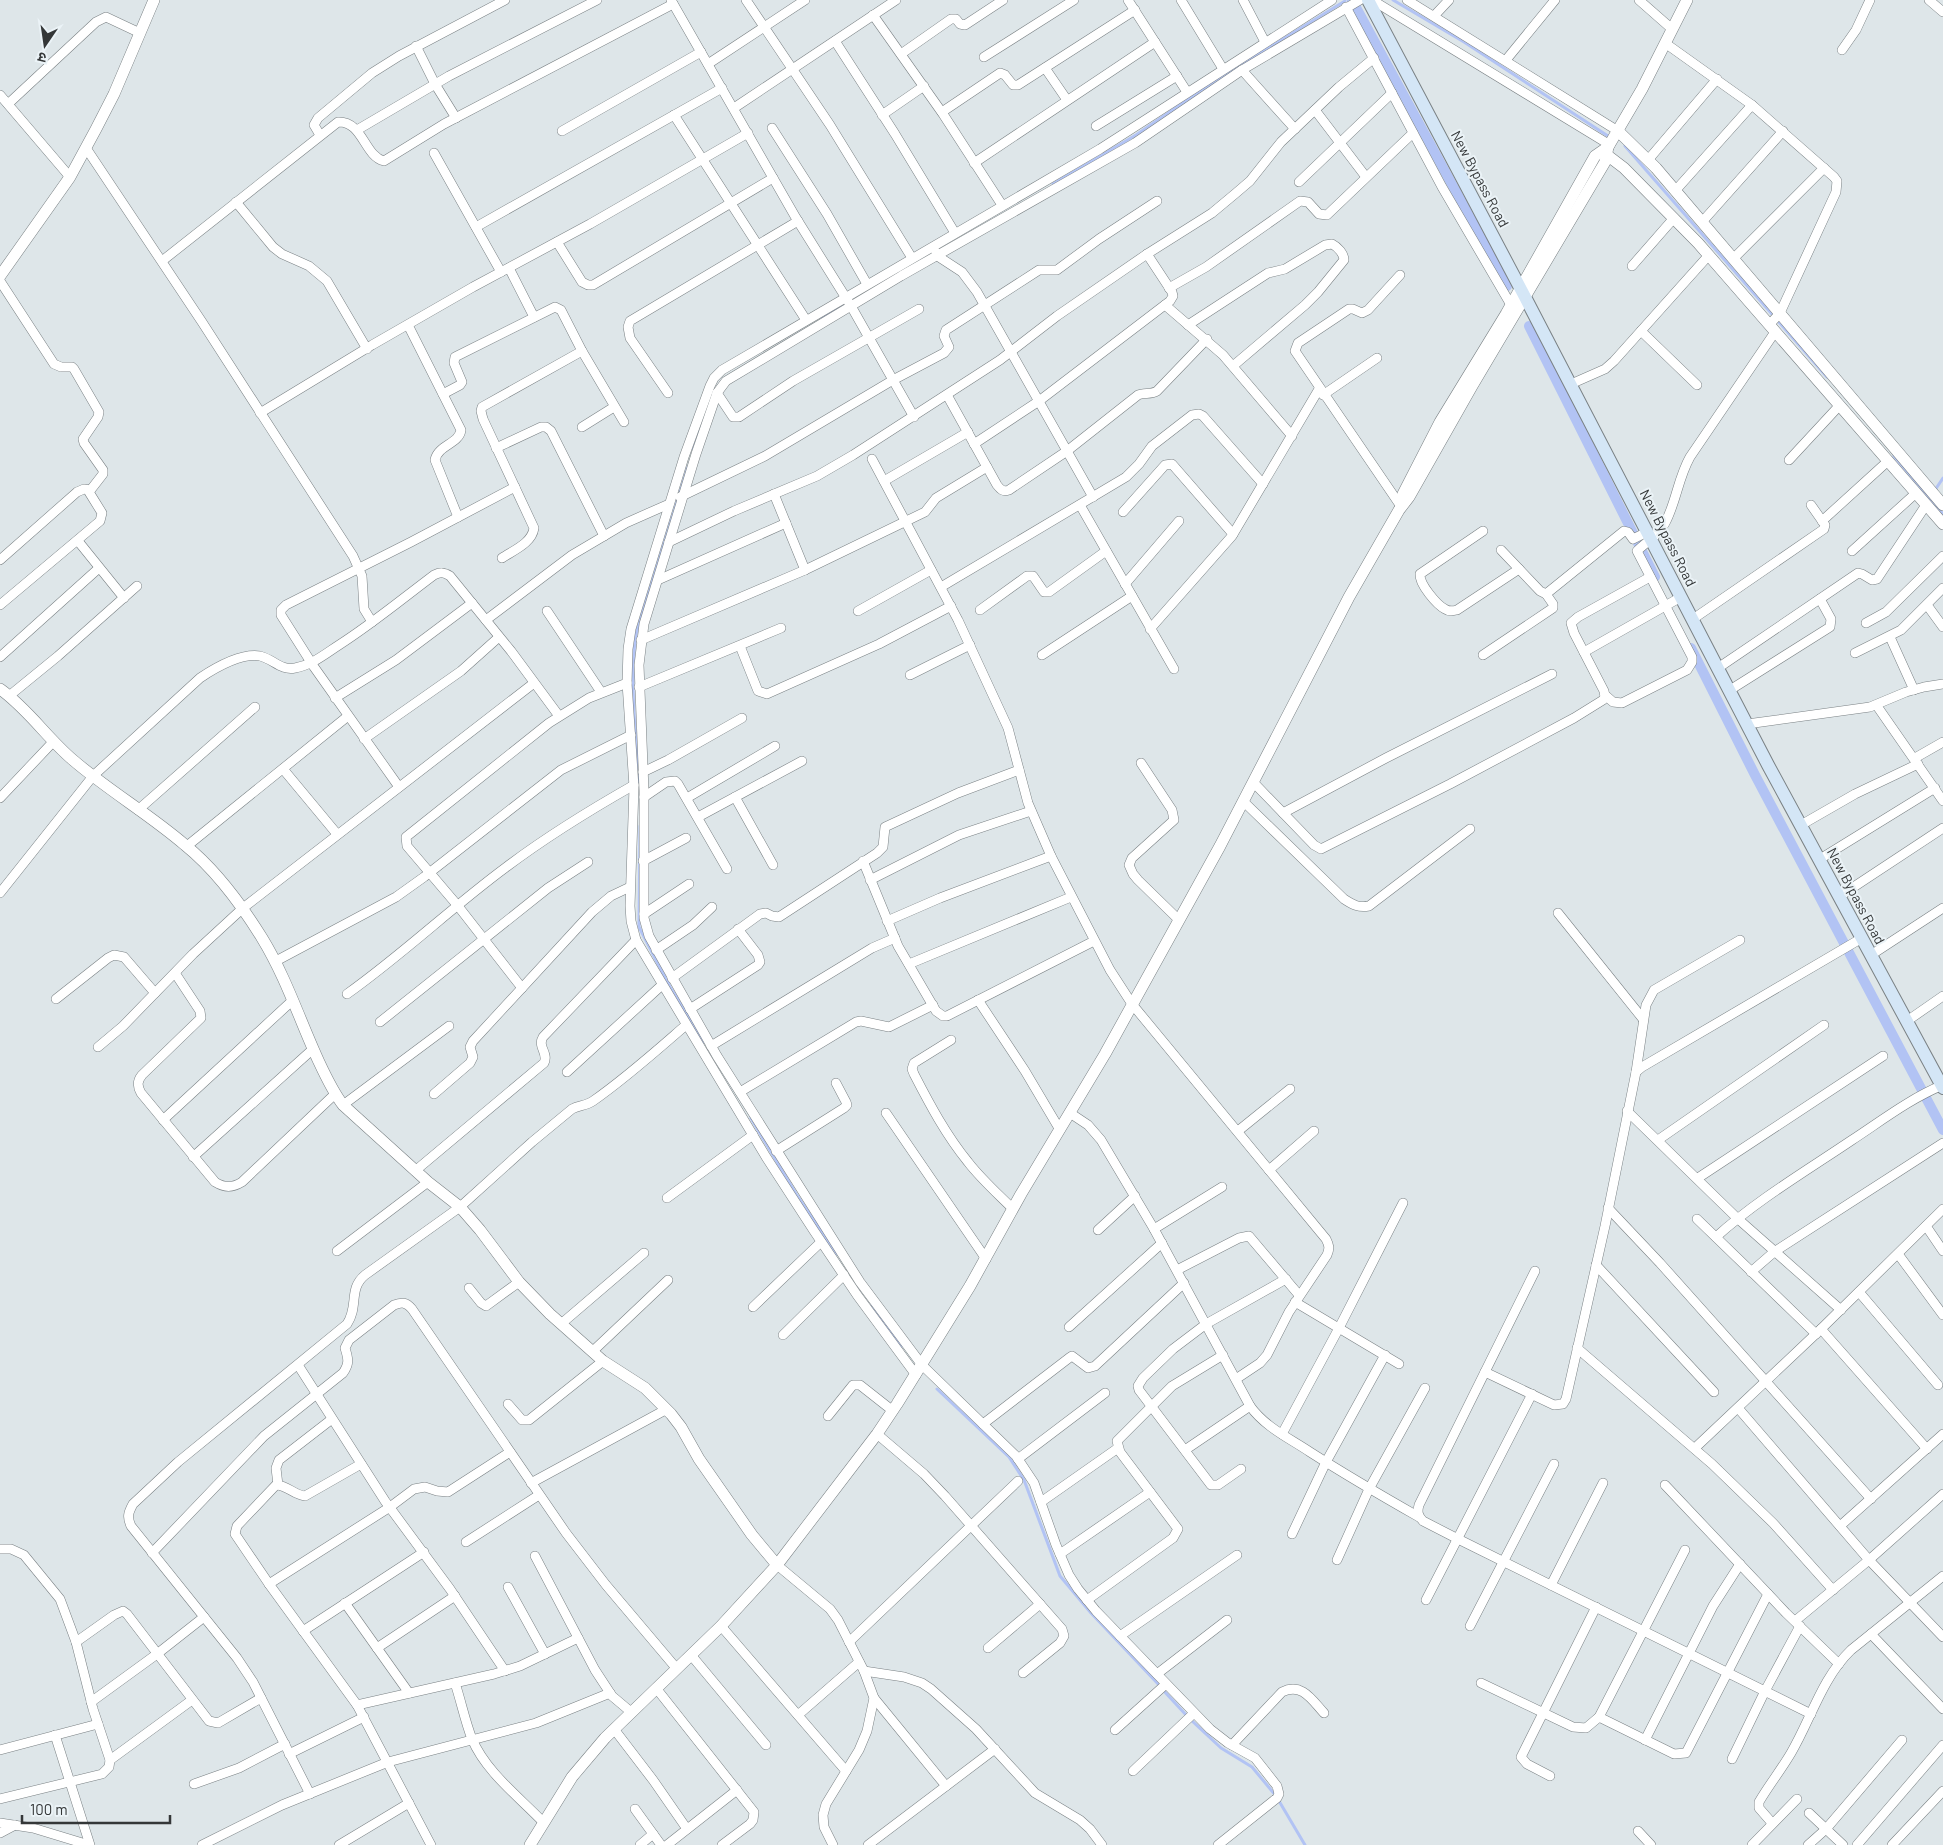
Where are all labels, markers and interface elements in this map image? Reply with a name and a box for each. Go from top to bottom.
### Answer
north arrow [20,20,70,70]
text: उ [35,49,48,67]
street label: New Bypass Road [1448,128,1513,230]
street label: New Bypass Road [1637,486,1700,589]
street label: New Bypass Road [1824,845,1889,947]
scale bar [22,1792,170,1824]
text: 100 m [30,1800,68,1818]

